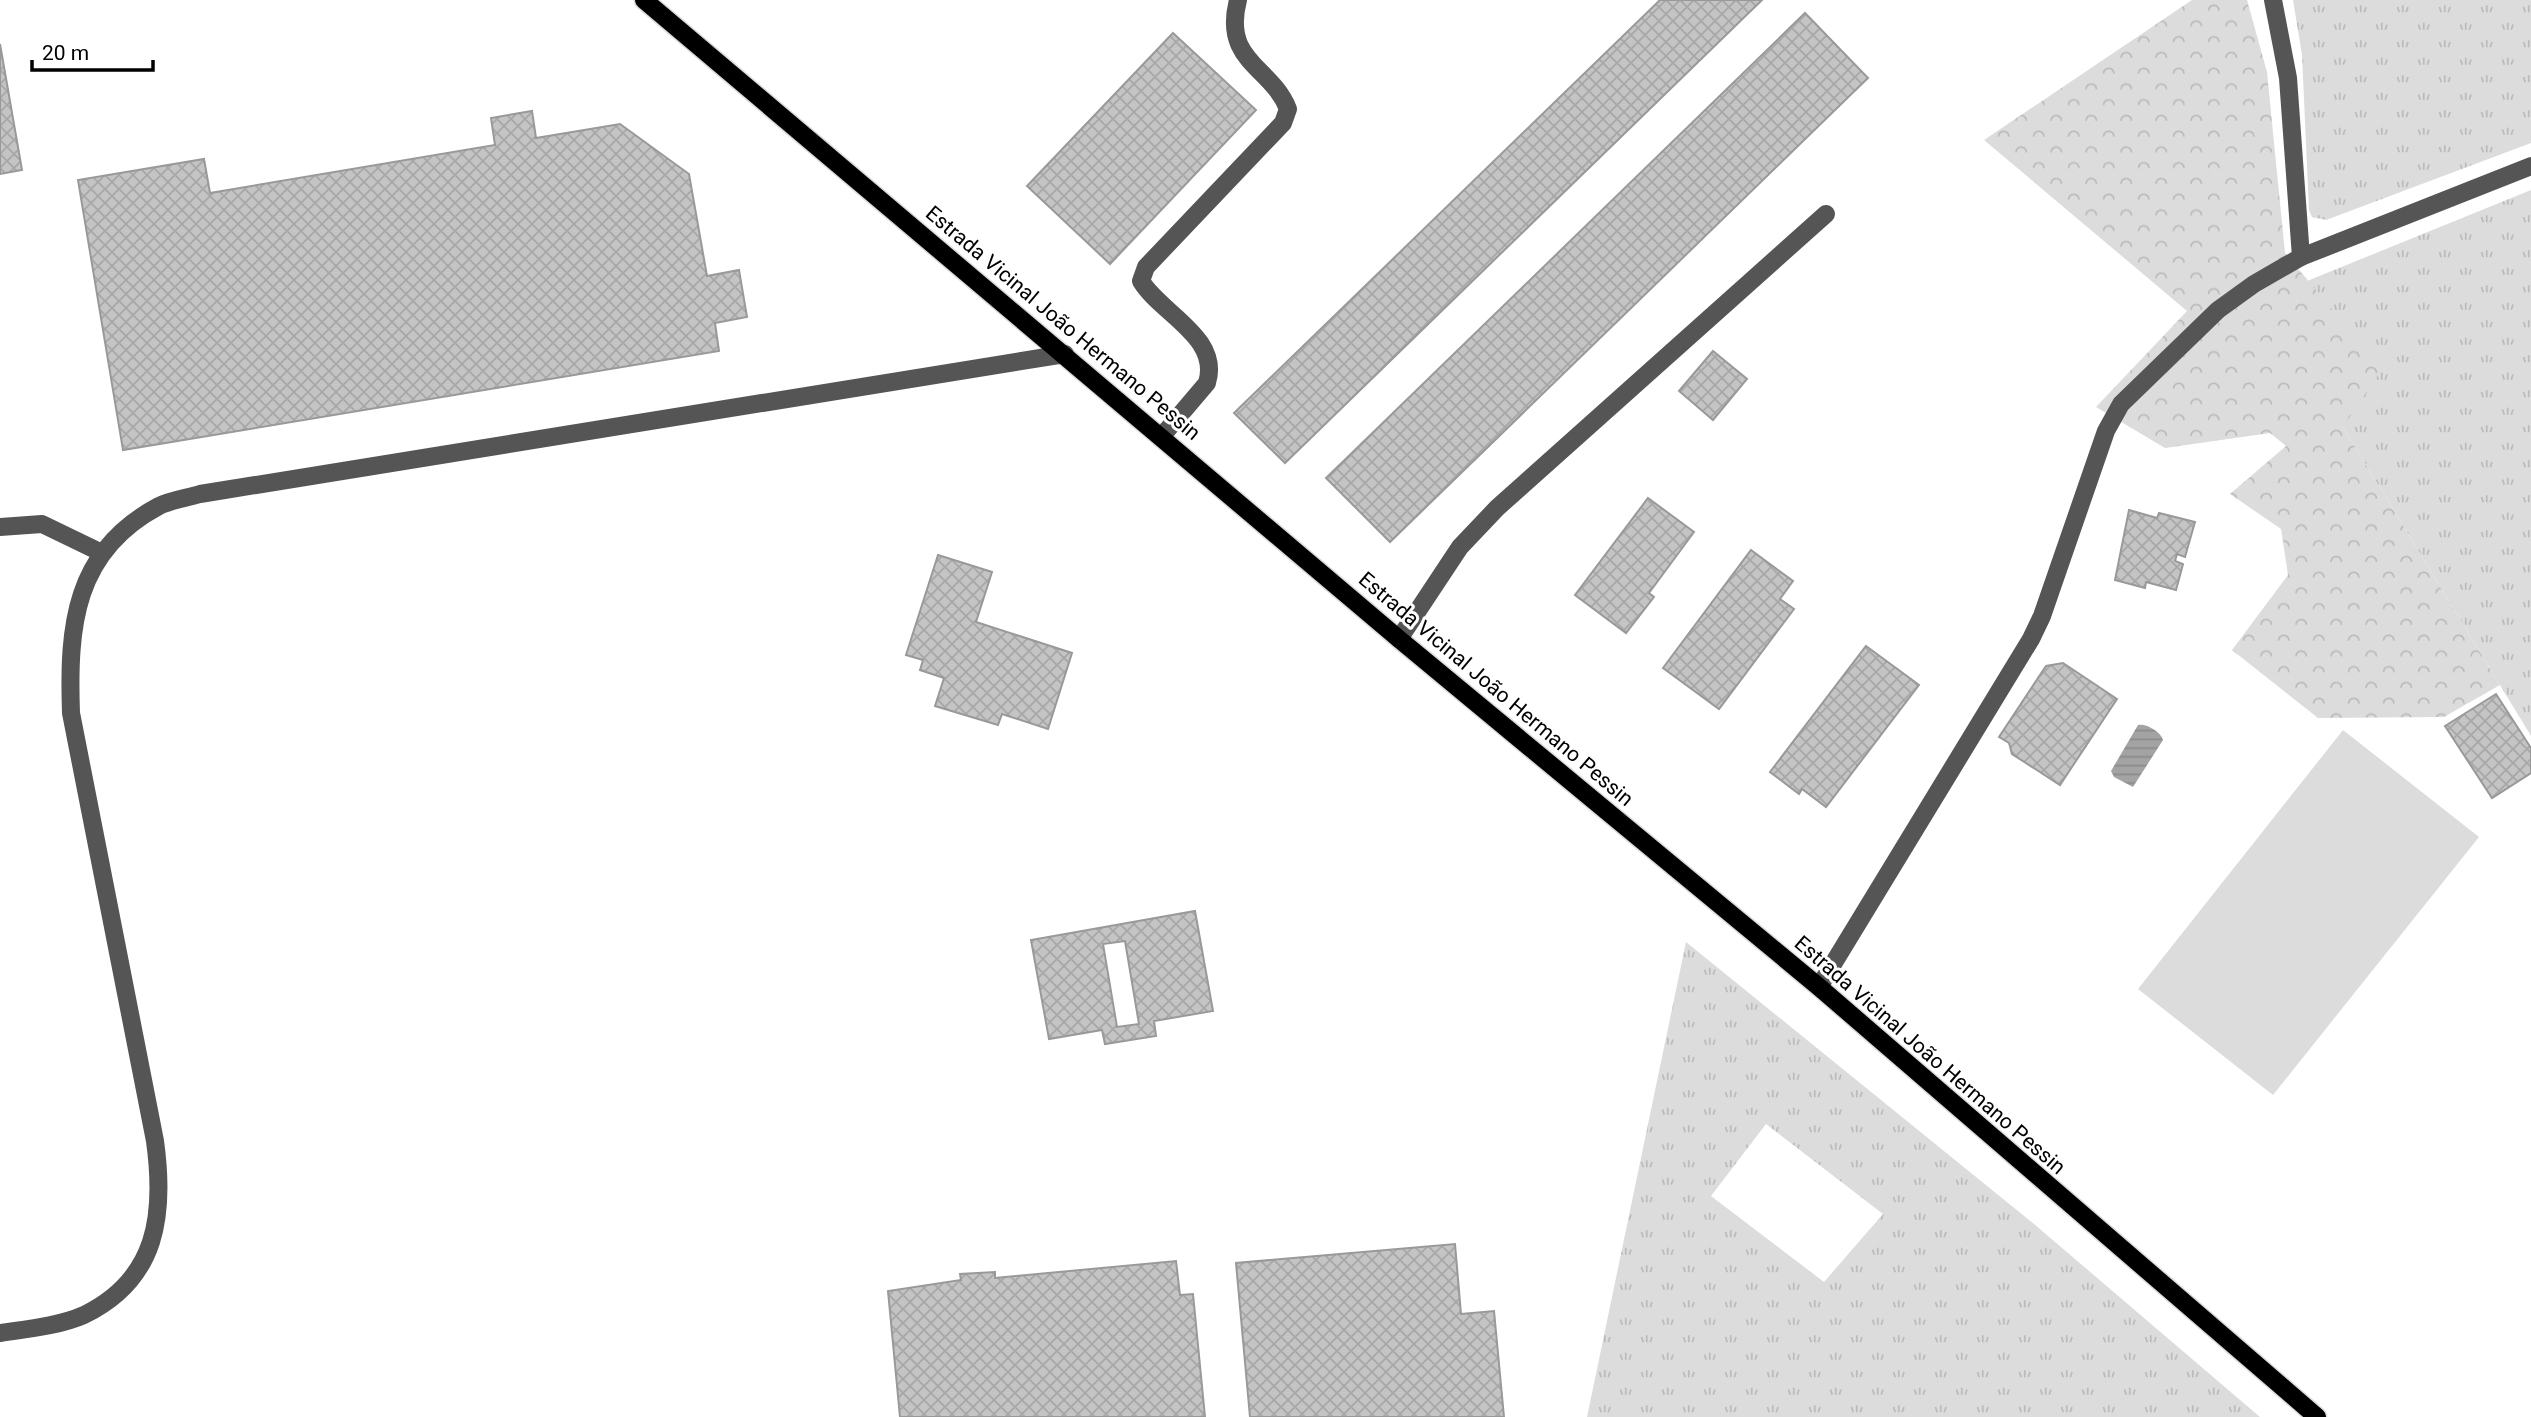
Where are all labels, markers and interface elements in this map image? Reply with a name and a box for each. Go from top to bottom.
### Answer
scale bar [32,28,152,72]
text: 20 m [42,41,89,65]
street label: Estrada Vicinal João Hermano Pessin [921,201,1205,445]
street label: Estrada Vicinal João Hermano Pessin [1354,567,1638,811]
street label: Estrada Vicinal João Hermano Pessin [1790,931,2070,1179]

